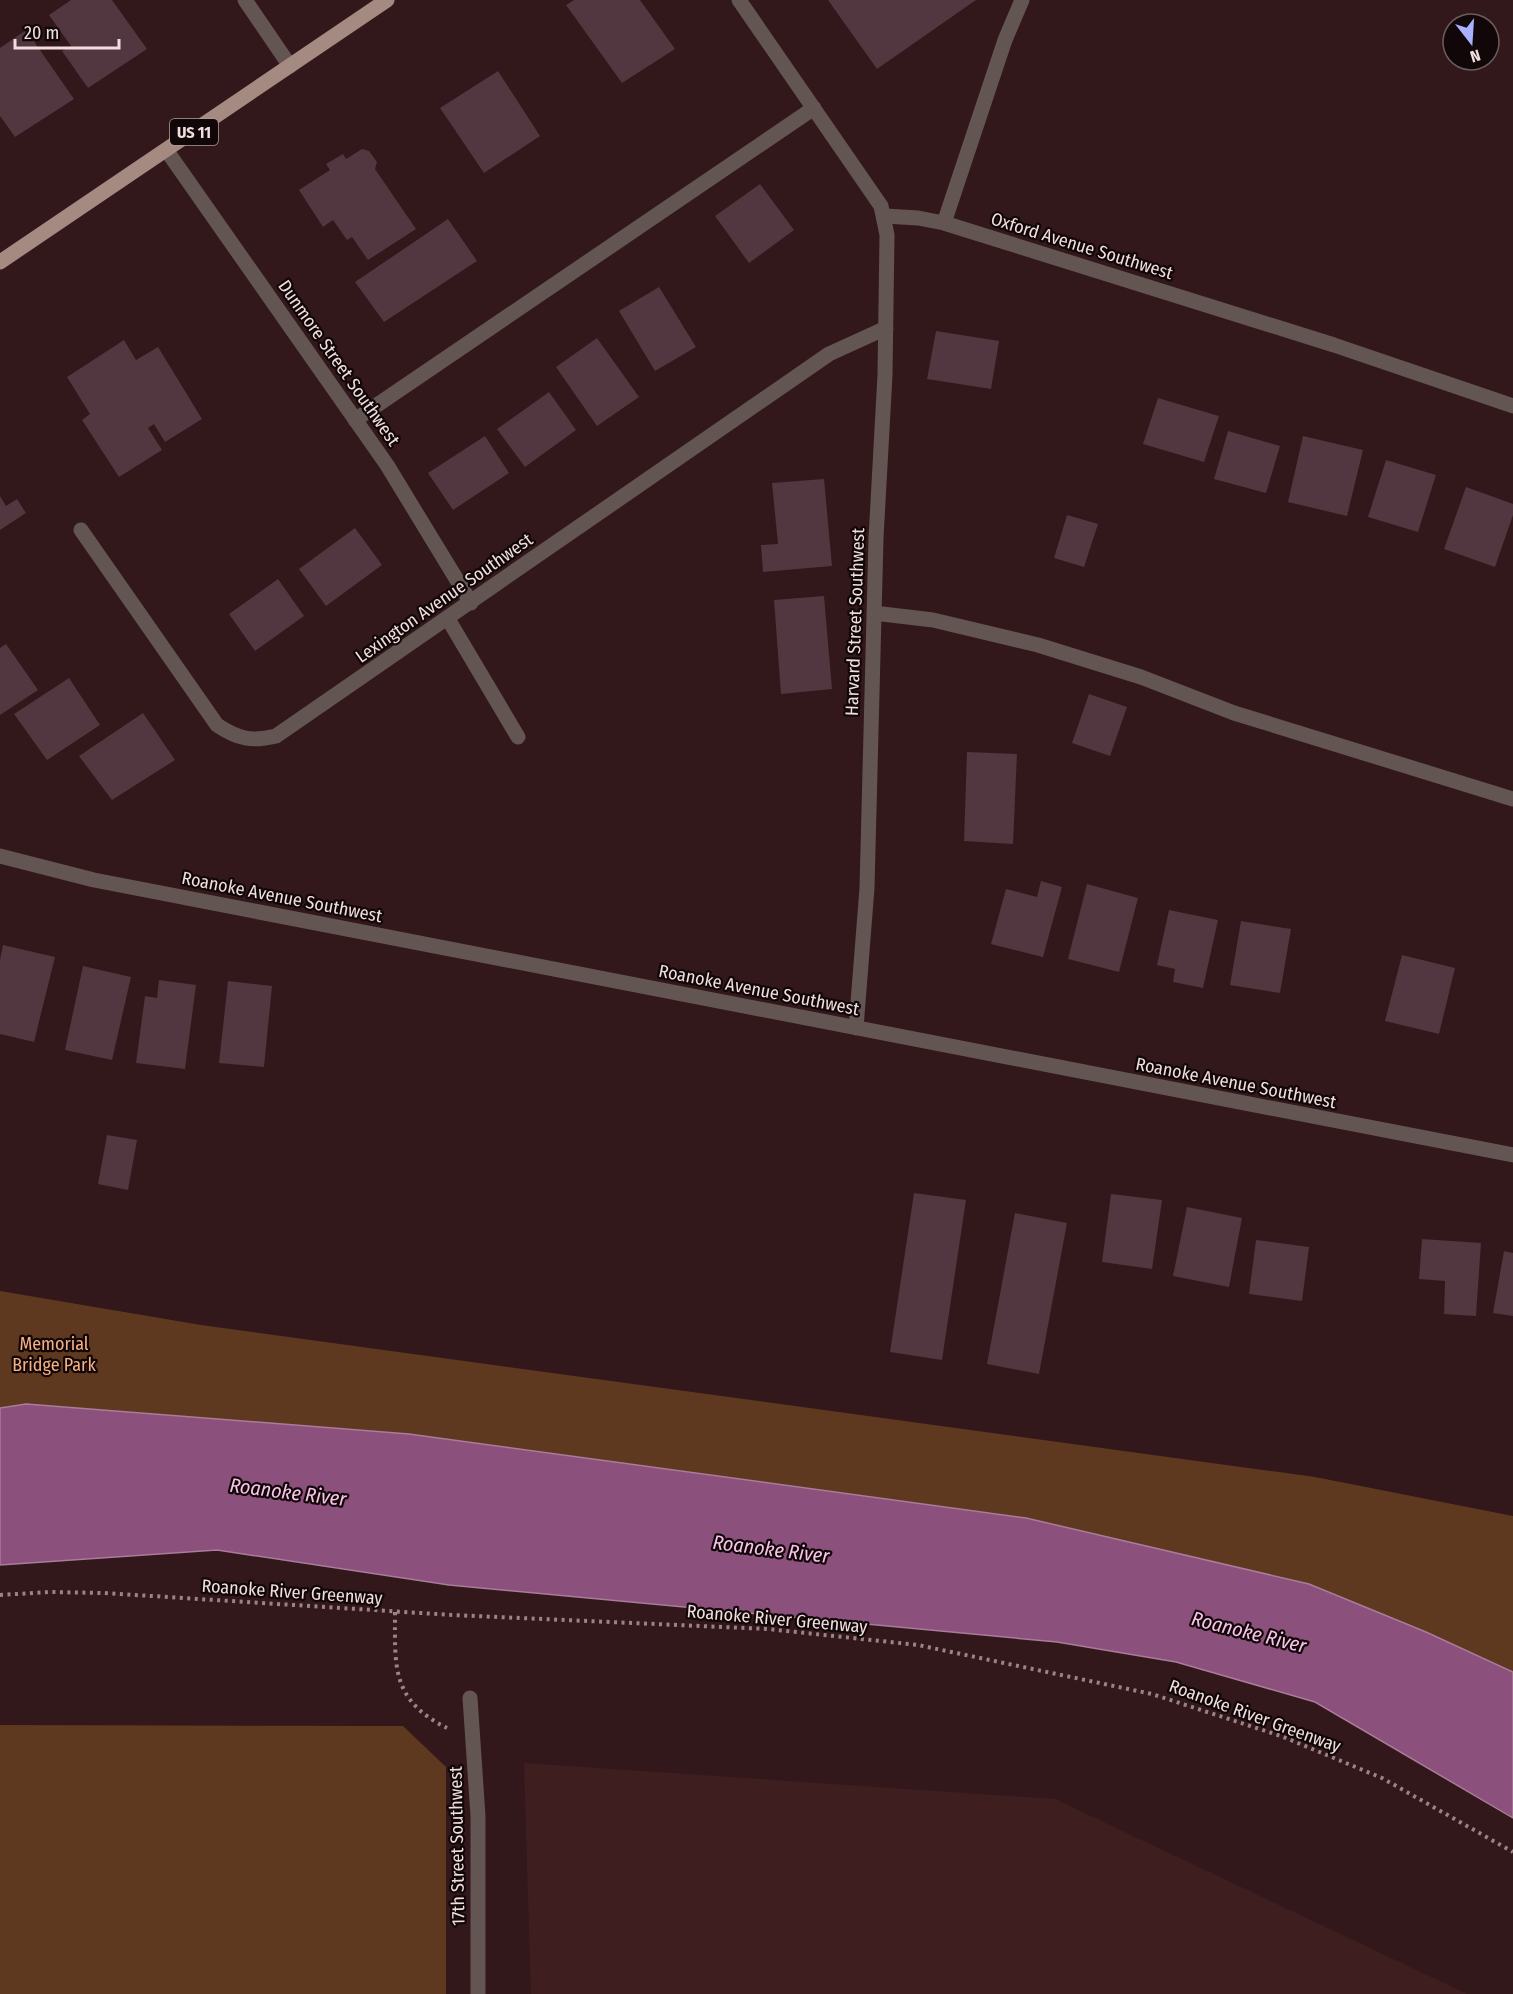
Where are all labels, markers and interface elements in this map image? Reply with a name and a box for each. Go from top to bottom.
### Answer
scale bar [15,12,118,50]
north arrow [1441,12,1501,72]
text: 20 m [24,22,59,44]
text: N [1468,45,1483,66]
road number: US 11 [170,119,218,145]
street label: Oxford Avenue Southwest [988,208,1176,284]
street label: Dunmore Street Southwest [273,276,405,450]
street label: Harvard Street Southwest [841,527,869,716]
street label: Lexington Avenue Southwest [351,528,537,668]
street label: Roanoke Avenue Southwest [180,867,384,927]
street label: Roanoke Avenue Southwest [657,960,861,1020]
street label: Roanoke Avenue Southwest [1134,1053,1338,1113]
park label: Memorial Bridge Park [12,1333,96,1376]
water label: Roanoke River [228,1473,349,1511]
water label: Roanoke River [711,1530,832,1568]
street label: Roanoke River Greenway [201,1575,383,1609]
street label: Roanoke River Greenway [686,1600,868,1638]
water label: Roanoke River [1189,1606,1310,1658]
street label: Roanoke River Greenway [1166,1675,1344,1757]
street label: 17th Street Southwest [445,1766,469,1926]

